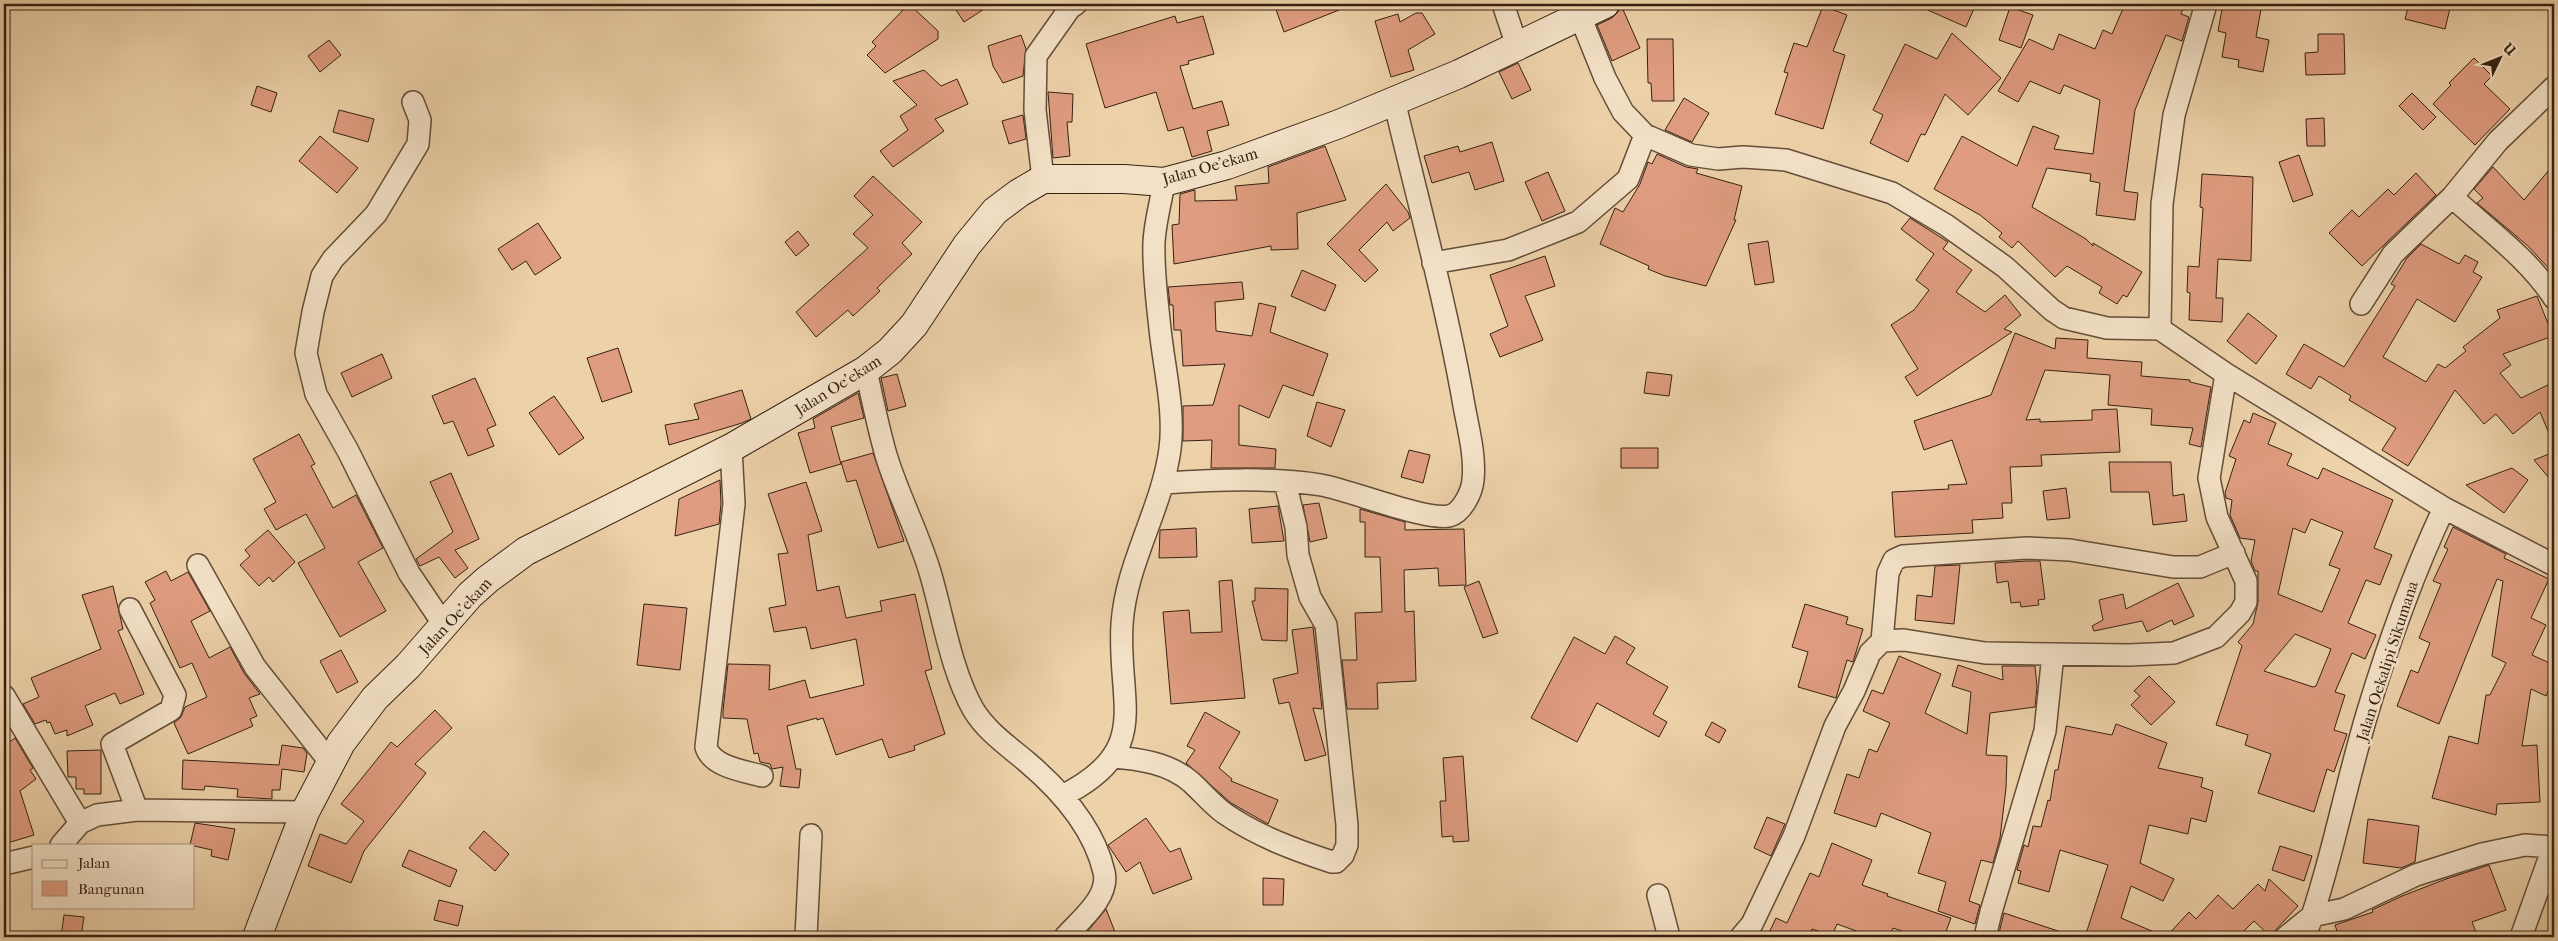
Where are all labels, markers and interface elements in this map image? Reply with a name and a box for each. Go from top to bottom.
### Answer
north arrow [2476,32,2526,82]
text: U [2499,39,2519,59]
street label: Jalan Oe'ekam [1158,143,1260,189]
street label: Jalan Oe'ekam [790,351,885,420]
street label: Jalan Oe'ekam [413,573,496,660]
street label: Jalan Oekalipi Sikumana [2352,578,2422,745]
legend [32,844,195,908]
text: Jalan [77,854,110,872]
text: Bangunan [78,880,145,898]

